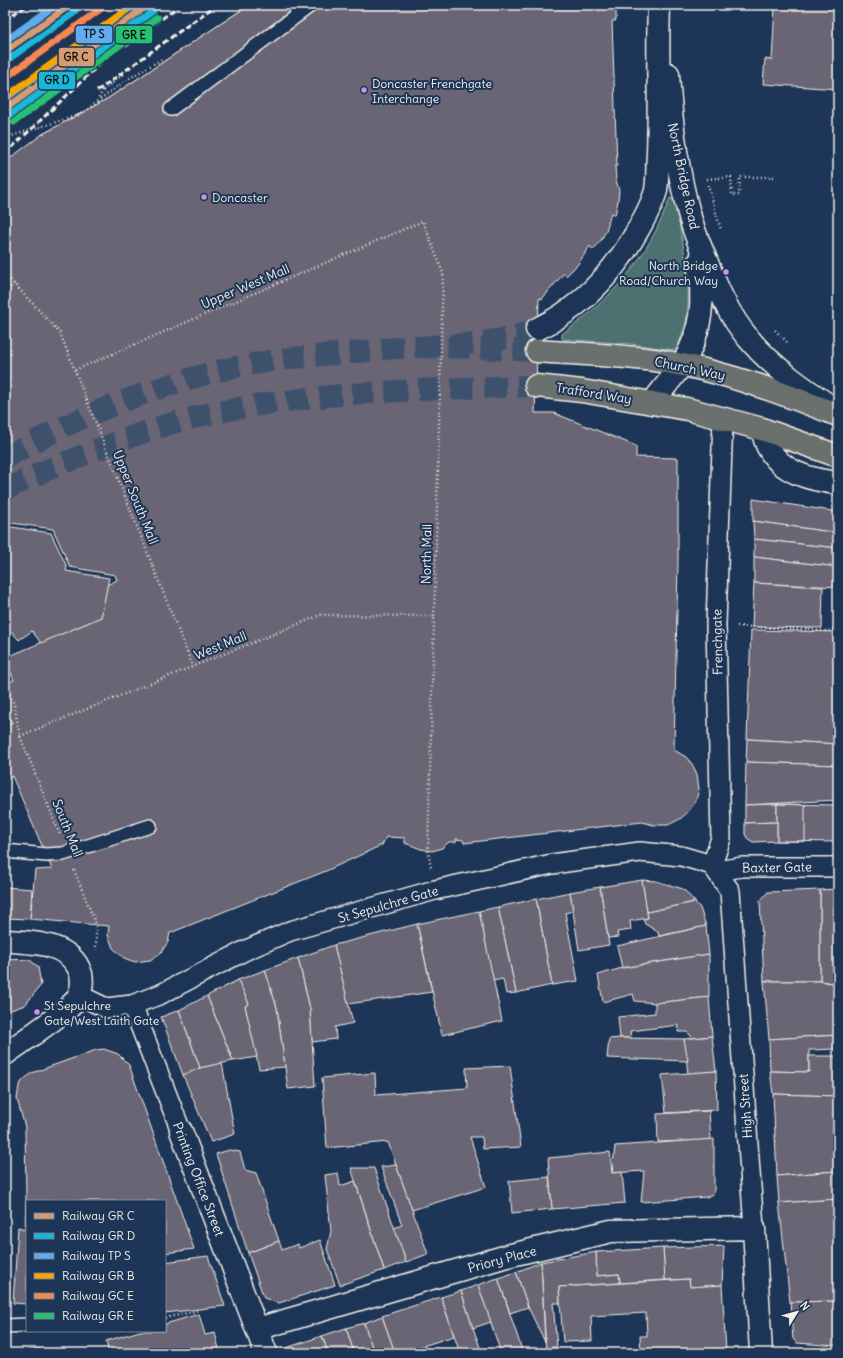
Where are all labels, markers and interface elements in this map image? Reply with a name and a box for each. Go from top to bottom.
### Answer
line badge: TP S [75,25,113,44]
line badge: GR E [115,25,153,44]
text: TP S [83,27,105,41]
text: GR E [122,28,147,42]
line badge: GR C [58,47,95,67]
text: GR C [64,50,89,64]
line badge: GR D [38,71,76,90]
text: GR D [44,73,70,87]
place label: Doncaster Frenchgate Interchange [372,76,492,106]
marker: Doncaster Frenchgate Interchange [359,85,369,95]
street label: North Bridge Road [664,121,703,231]
place label: Doncaster [212,190,268,205]
marker: Doncaster [199,192,209,202]
place label: North Bridge Road/Church Way [619,258,718,288]
street label: Upper West Mall [198,260,292,313]
marker: North Bridge Road/Church Way [721,267,731,277]
street label: Church Way [653,353,727,384]
street label: Trafford Way [555,379,633,408]
street label: Upper South Mall [109,448,162,547]
street label: North Mall [417,524,436,584]
street label: Frenchgate [708,609,727,675]
street label: West Mall [191,627,249,664]
street label: South Mall [48,797,87,860]
street label: Baxter Gate [742,858,812,877]
street label: St Sepulchre Gate [336,882,440,927]
place label: St Sepulchre Gate/West Laith Gate [44,998,159,1028]
marker: St Sepulchre Gate/West Laith Gate [32,1007,42,1017]
street label: High Street [735,1072,756,1139]
street label: Printing Office Street [169,1120,228,1239]
legend [26,1200,166,1332]
text: Railway GR C [62,1208,135,1223]
text: Railway GR D [62,1228,135,1243]
street label: Priory Place [466,1242,538,1277]
text: Railway TP S [62,1248,131,1263]
text: Railway GR B [62,1268,135,1283]
text: Railway GC E [62,1288,134,1303]
north arrow [777,1292,817,1332]
text: N [797,1299,813,1313]
text: Railway GR E [62,1308,134,1323]

